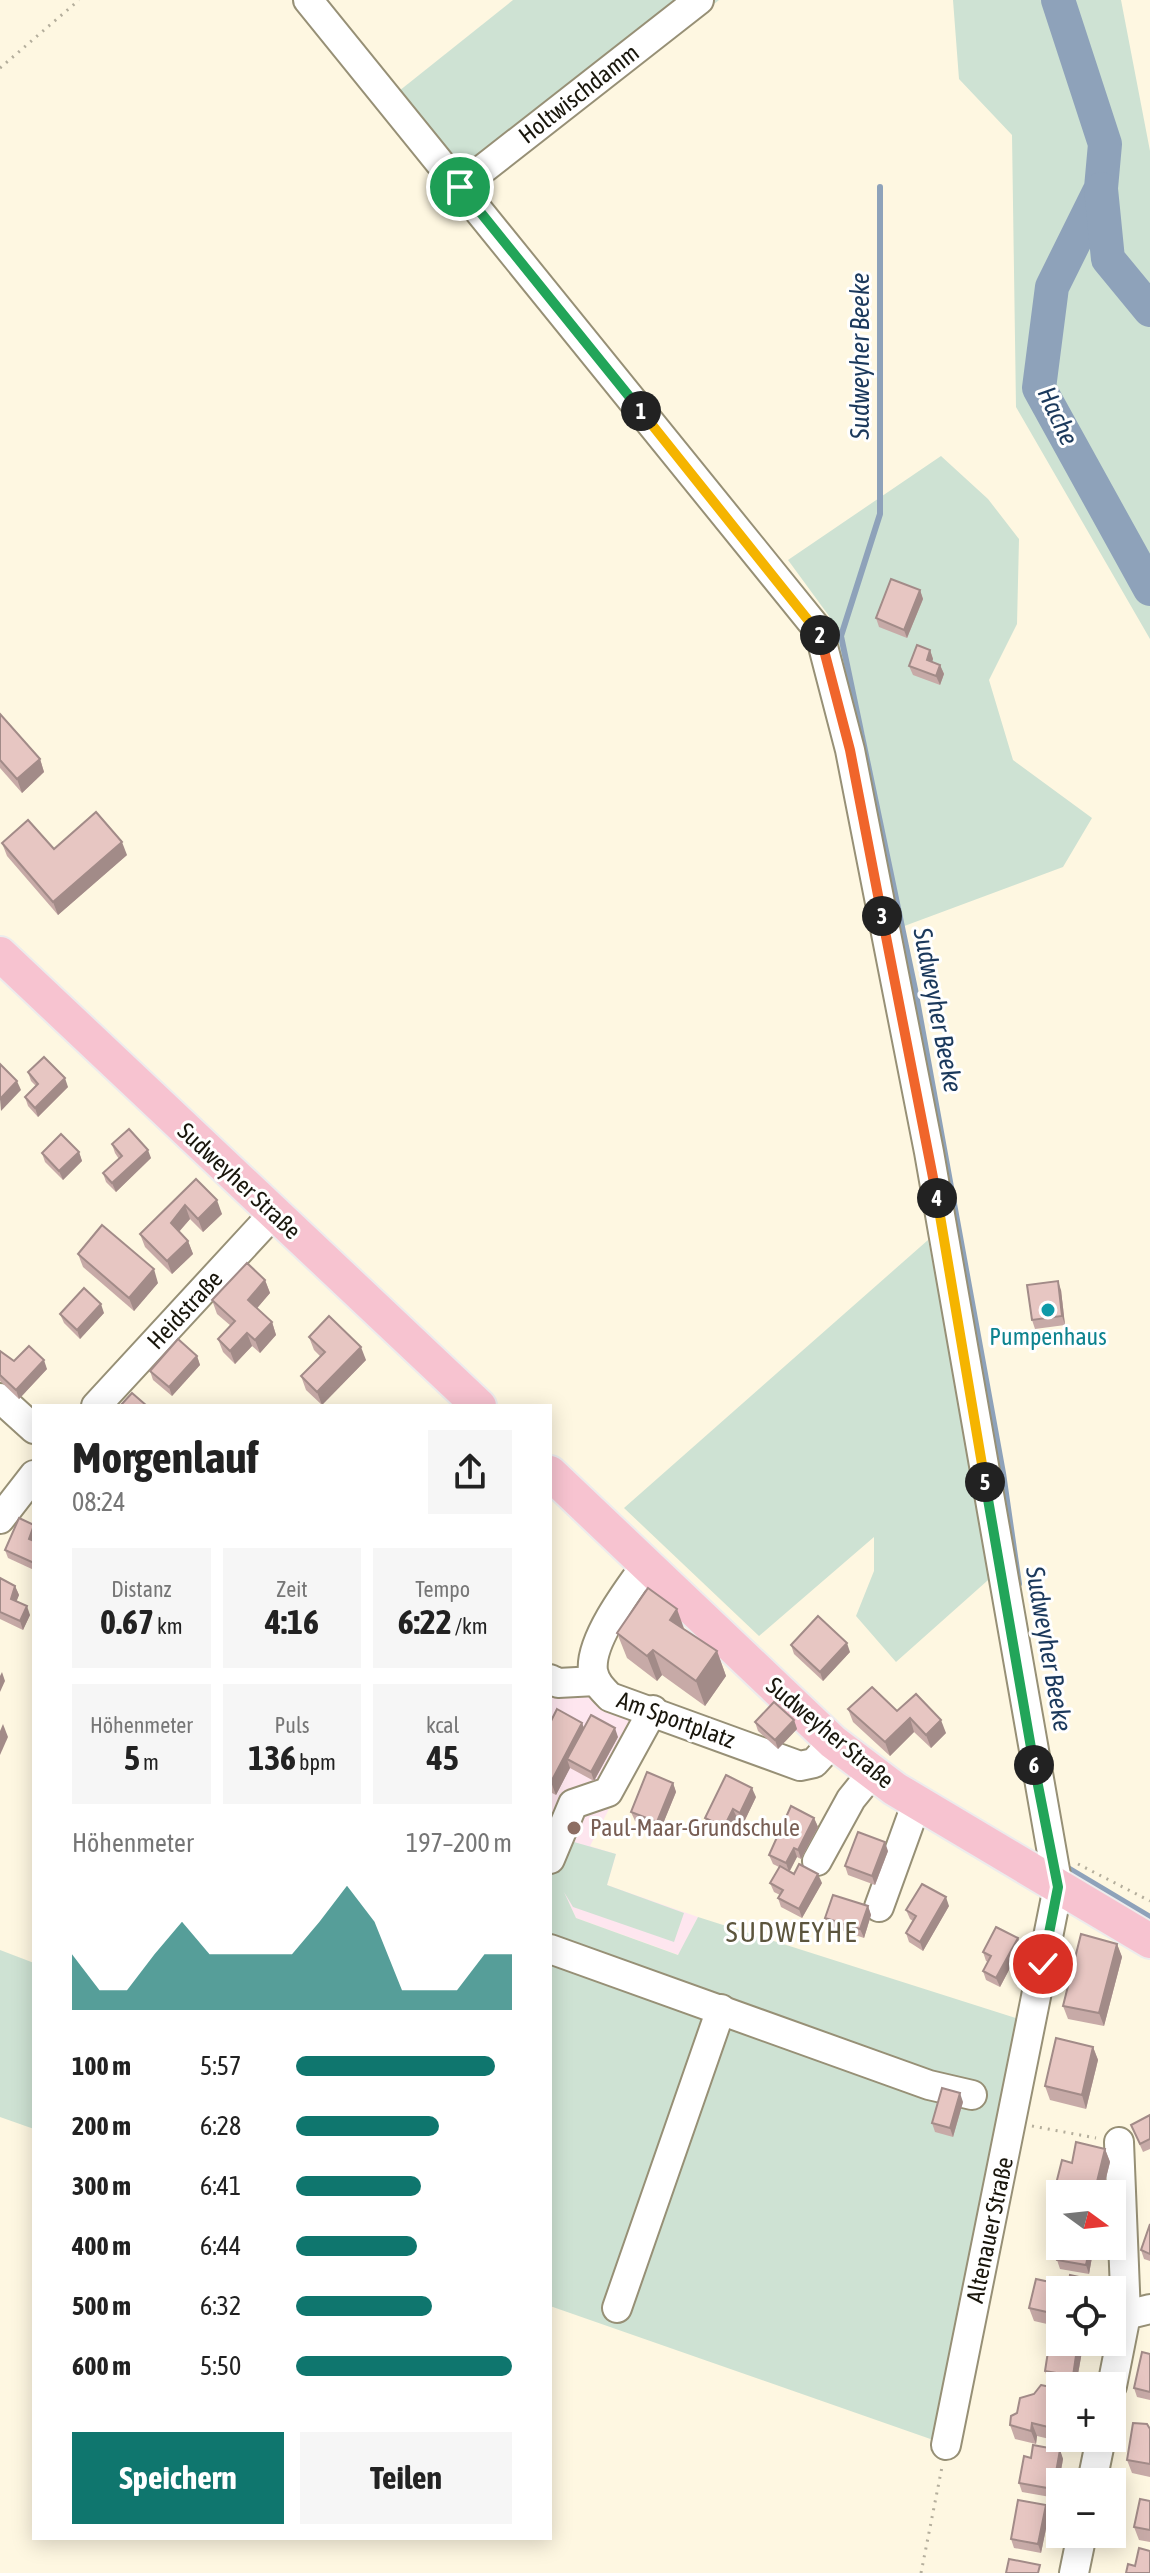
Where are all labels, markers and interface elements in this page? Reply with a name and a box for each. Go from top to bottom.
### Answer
street label: Holtwischdamm [513,39,644,149]
pin [426,153,494,221]
icon: arrive [438,165,482,209]
water label: Sudweyher Beeke [845,272,875,441]
water label: Hache [1031,382,1085,450]
pin: 1 [621,391,661,431]
text: 1 [636,398,646,424]
pin: 2 [800,615,840,655]
text: 2 [815,622,825,648]
pin: 3 [862,896,902,936]
text: 3 [877,903,887,929]
water label: Sudweyher Beeke [907,924,969,1095]
street label: Sudweyher Straße [173,1117,306,1244]
pin: 4 [917,1178,957,1218]
text: 4 [932,1185,942,1211]
street label: Heidstraße [142,1265,228,1354]
marker: Pumpenhaus [1039,1301,1057,1319]
place label: Pumpenhaus [989,1323,1107,1350]
button: share [428,1430,512,1514]
text: Morgenlauf [72,1432,259,1482]
pin: 5 [965,1462,1005,1502]
text: 5 [980,1469,990,1495]
text: 08:24 [72,1487,126,1517]
water label: Sudweyher Beeke [1020,1563,1078,1734]
text: Distanz [111,1576,171,1602]
text: Zeit [276,1576,308,1602]
text: Tempo [415,1576,470,1602]
text: 0.67 [100,1602,154,1641]
text: 4:16 [265,1602,319,1641]
text: 6:22 [398,1602,452,1641]
text: km [154,1613,183,1639]
text: /km [452,1613,488,1639]
street label: Sudweyher Straße [761,1672,899,1794]
street label: Am Sportplatz [614,1686,739,1753]
text: Höhenmeter [90,1712,193,1738]
text: Puls [274,1712,310,1738]
text: kcal [426,1712,459,1738]
text: 5 [124,1738,140,1777]
text: 136 [248,1738,296,1777]
text: 45 [427,1738,459,1777]
pin: 6 [1014,1745,1054,1785]
text: m [140,1749,159,1775]
text: bpm [296,1749,336,1775]
text: 6 [1029,1752,1039,1778]
place label: Paul-Maar-Grundschule [590,1814,800,1841]
marker: Paul-Maar-Grundschule [565,1819,583,1837]
text: Höhenmeter [72,1828,194,1858]
text: 197–200 m [406,1828,512,1858]
district label: SUDWEYHE [726,1916,858,1948]
pin [1009,1930,1077,1998]
icon: check [1021,1942,1065,1986]
text: 100 m [72,2051,131,2081]
text: 5:57 [200,2051,241,2081]
text: 200 m [72,2111,131,2141]
text: 6:28 [200,2111,241,2141]
street label: Altenauer Straße [961,2155,1018,2305]
text: 300 m [72,2171,131,2201]
text: 6:41 [200,2171,241,2201]
north arrow [1046,2180,1126,2260]
map controls [1046,2180,1126,2548]
text: 400 m [72,2231,131,2261]
text: 6:44 [200,2231,241,2261]
button: locate [1046,2276,1126,2356]
text: 500 m [72,2291,131,2321]
text: 6:32 [200,2291,241,2321]
text: 600 m [72,2351,131,2381]
text: 5:50 [200,2351,241,2381]
button: + [1046,2372,1126,2452]
button: Speichern [72,2432,284,2524]
button: Teilen [300,2432,512,2524]
button: − [1046,2468,1126,2548]

